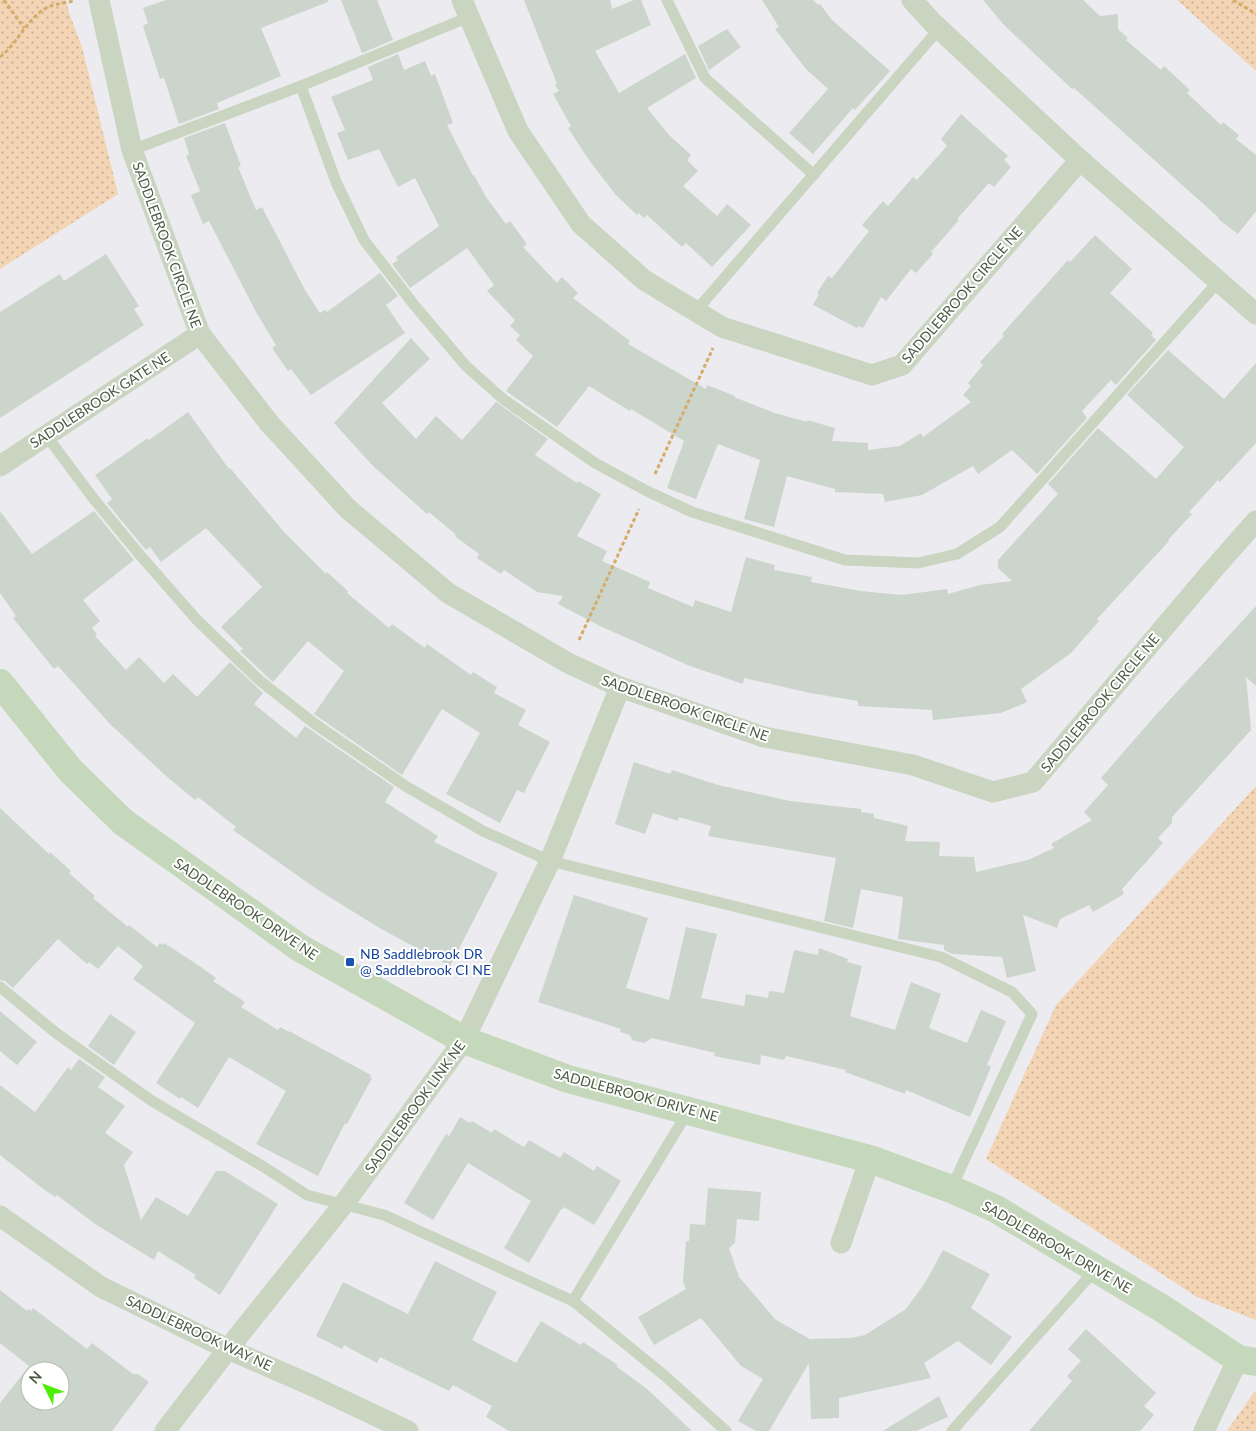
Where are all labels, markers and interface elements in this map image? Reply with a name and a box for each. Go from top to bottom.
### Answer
street label: SADDLEBROOK CIRCLE NE [129,160,205,330]
street label: SADDLEBROOK CIRCLE NE [898,223,1026,366]
street label: SADDLEBROOK GATE NE [26,348,173,451]
street label: SADDLEBROOK CIRCLE NE [1037,630,1162,775]
street label: SADDLEBROOK CIRCLE NE [599,671,771,744]
street label: SADDLEBROOK DRIVE NE [171,854,321,963]
place label: NB Saddlebrook DR @ Saddlebrook CI NE [360,945,491,978]
marker: NB Saddlebrook DR @ Saddlebrook CI NE [344,956,356,968]
street label: SADDLEBROOK LINK NE [361,1037,468,1176]
street label: SADDLEBROOK DRIVE NE [552,1064,720,1125]
street label: SADDLEBROOK DRIVE NE [980,1197,1135,1296]
street label: SADDLEBROOK WAY NE [123,1291,275,1374]
north arrow [20,1361,70,1411]
text: N [25,1367,45,1387]

